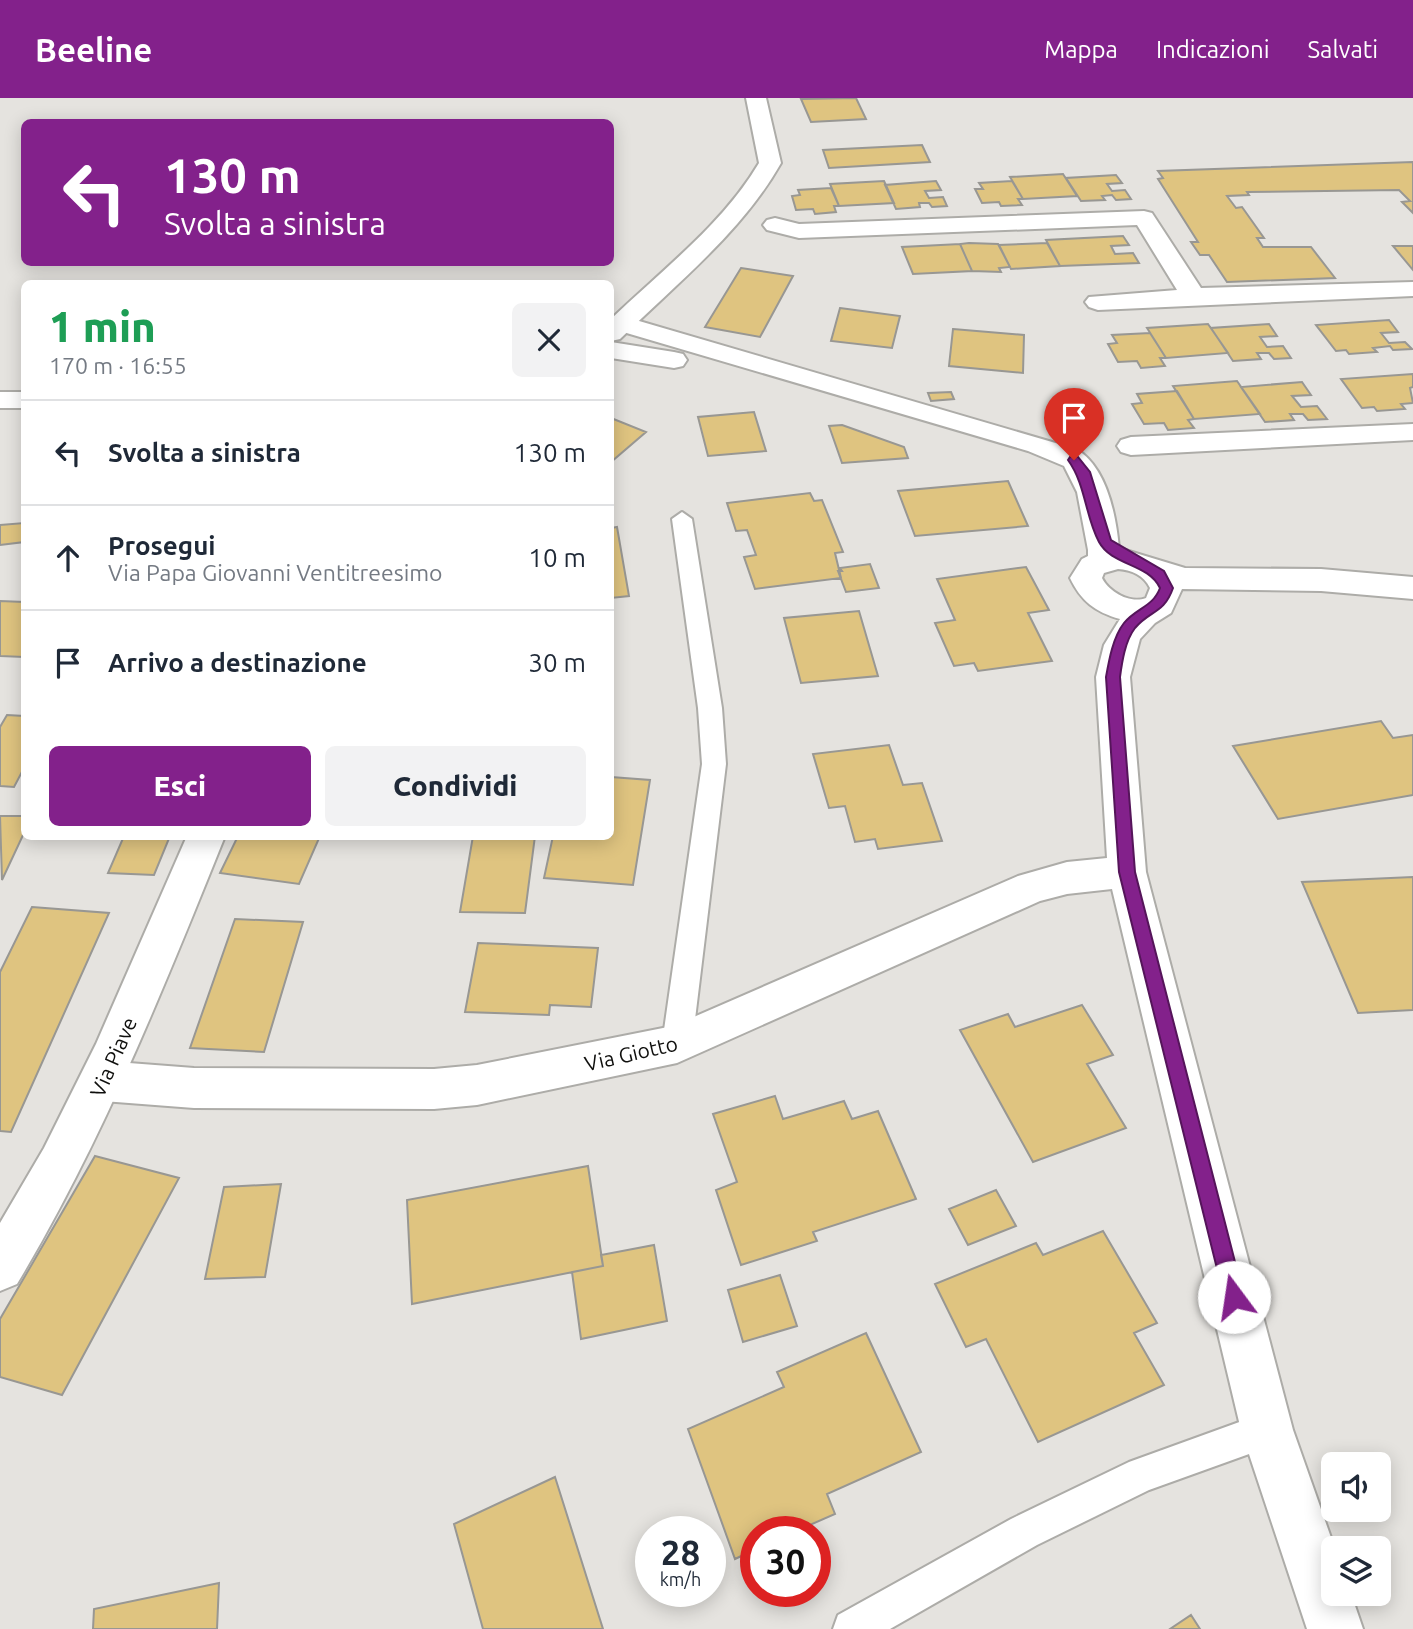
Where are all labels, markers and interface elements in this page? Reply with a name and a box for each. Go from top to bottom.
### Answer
text: Beeline [35,31,152,68]
text: Mappa [1044,36,1118,63]
text: Indicazioni [1156,36,1270,63]
text: Salvati [1308,36,1378,63]
icon: left [49,147,140,238]
text: 130 m [164,147,301,202]
text: Svolta a sinistra [164,205,386,241]
text: 1 min [49,303,156,350]
button: close [512,303,586,377]
text: 170 m · 16:55 [49,353,187,378]
pin [1044,388,1104,460]
icon: arrive [1055,399,1093,437]
icon: left [49,434,87,472]
text: Svolta a sinistra [108,438,301,467]
text: 130 m [514,438,586,467]
text: Prosegui [108,531,216,560]
icon: ahead [49,539,87,577]
text: 10 m [528,543,586,572]
text: Via Papa Giovanni Ventitreesimo [108,560,443,585]
icon: arrive [49,644,87,682]
text: Arrivo a destinazione [108,648,367,677]
text: 30 m [528,648,586,677]
button: Esci [49,746,311,826]
button: Condividi [325,746,586,826]
street label: Via Piave [85,1013,141,1101]
street label: Via Giotto [582,1031,680,1075]
position arrow [1197,1260,1271,1334]
map controls [1321,1452,1391,1606]
button: sound [1321,1452,1391,1522]
speed limit sign: 30 [740,1516,831,1607]
text: 28 [661,1532,700,1572]
button: layers [1321,1536,1391,1606]
text: km/h [660,1569,701,1589]

